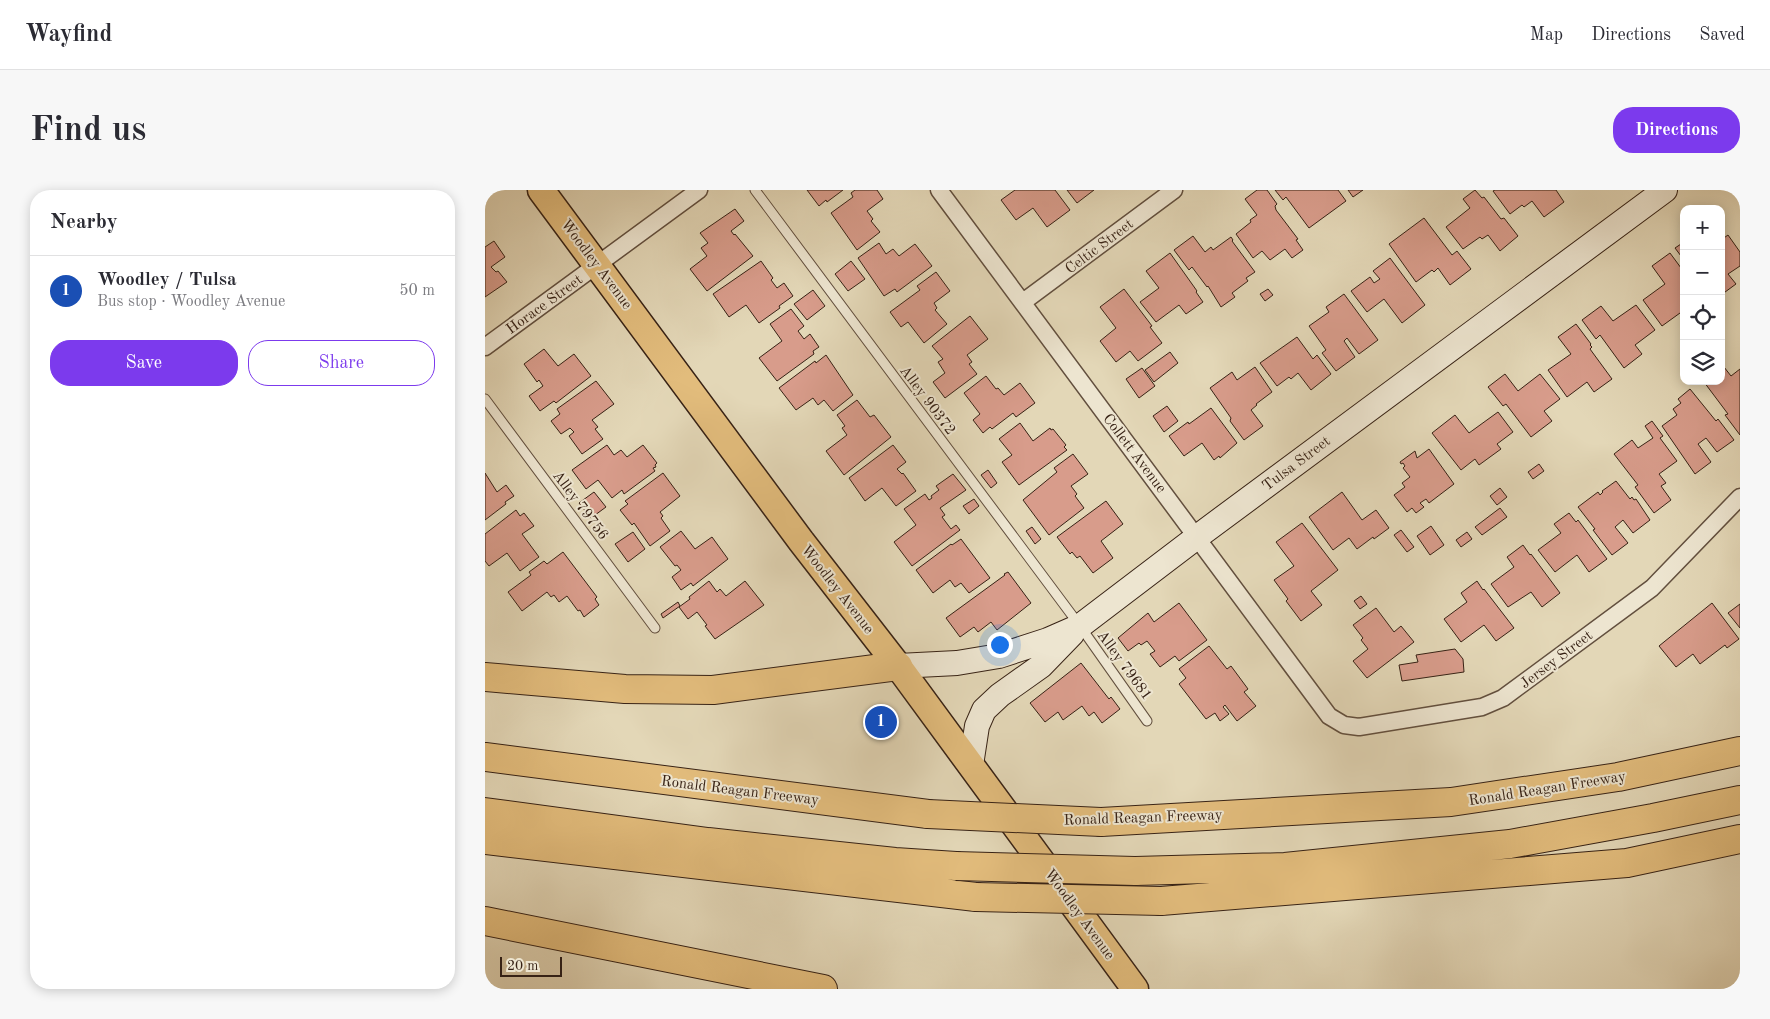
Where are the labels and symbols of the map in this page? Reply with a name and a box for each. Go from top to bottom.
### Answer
street label: Woodley Avenue [557,217,634,313]
street label: Celtic Street [1063,217,1137,278]
street label: Horace Street [504,273,586,338]
street label: Alley 90372 [896,364,958,438]
street label: Collett Avenue [1099,412,1168,496]
street label: Tulsa Street [1260,434,1334,494]
street label: Alley 79756 [549,469,611,543]
street label: Woodley Avenue [798,543,876,637]
street label: Alley 79681 [1094,628,1154,704]
street label: Jersey Street [1518,628,1596,692]
your location [987,632,1013,658]
pin: 1 [865,703,897,741]
street label: Ronald Reagan Freeway [1468,770,1627,809]
street label: Ronald Reagan Freeway [660,774,820,809]
street label: Ronald Reagan Freeway [1063,808,1223,829]
street label: Woodley Avenue [1041,867,1117,963]
scale bar [500,954,563,977]

